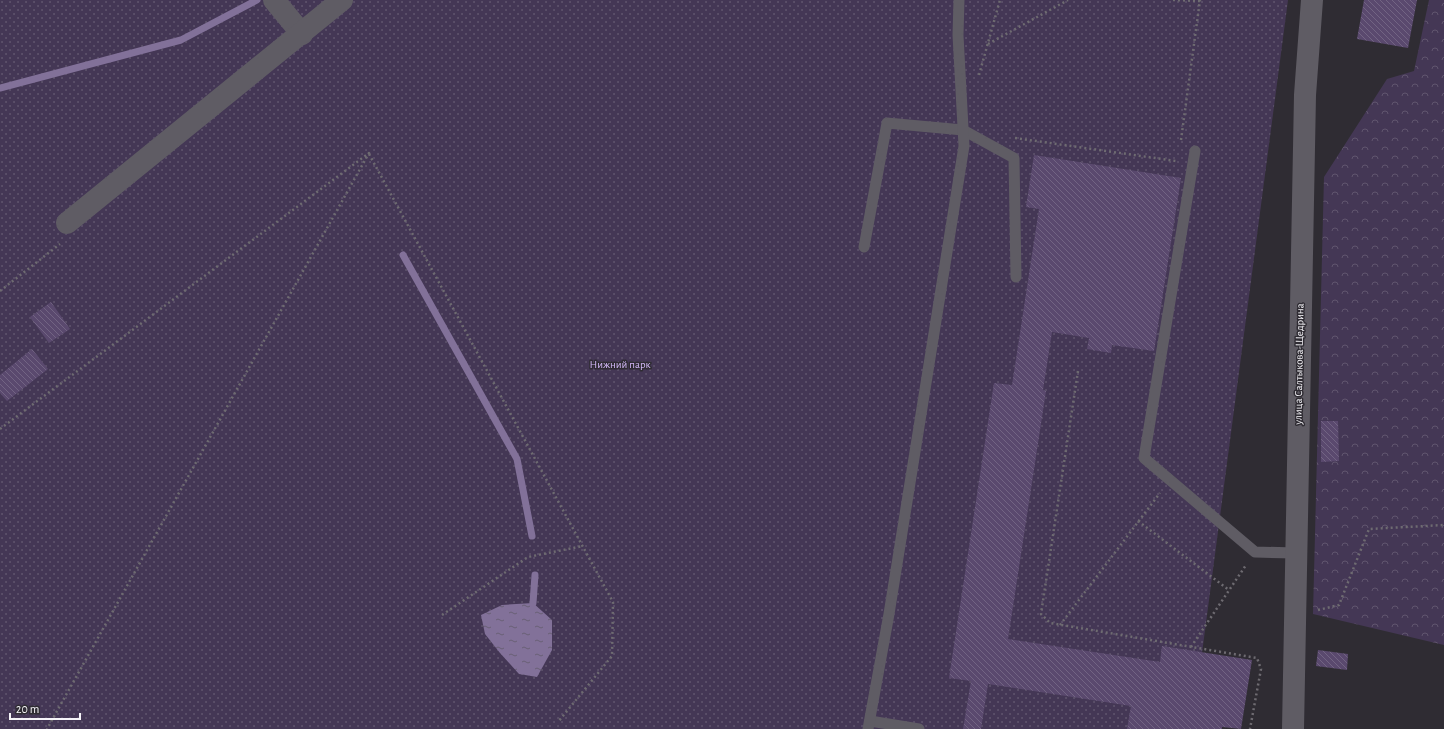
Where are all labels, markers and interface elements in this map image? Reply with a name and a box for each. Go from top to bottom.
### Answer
street label: улица Салтыкова-Щедрина [1292,303,1306,426]
park label: Нижний парк [589,359,651,370]
scale bar [10,695,80,721]
text: 20 m [16,703,39,715]

